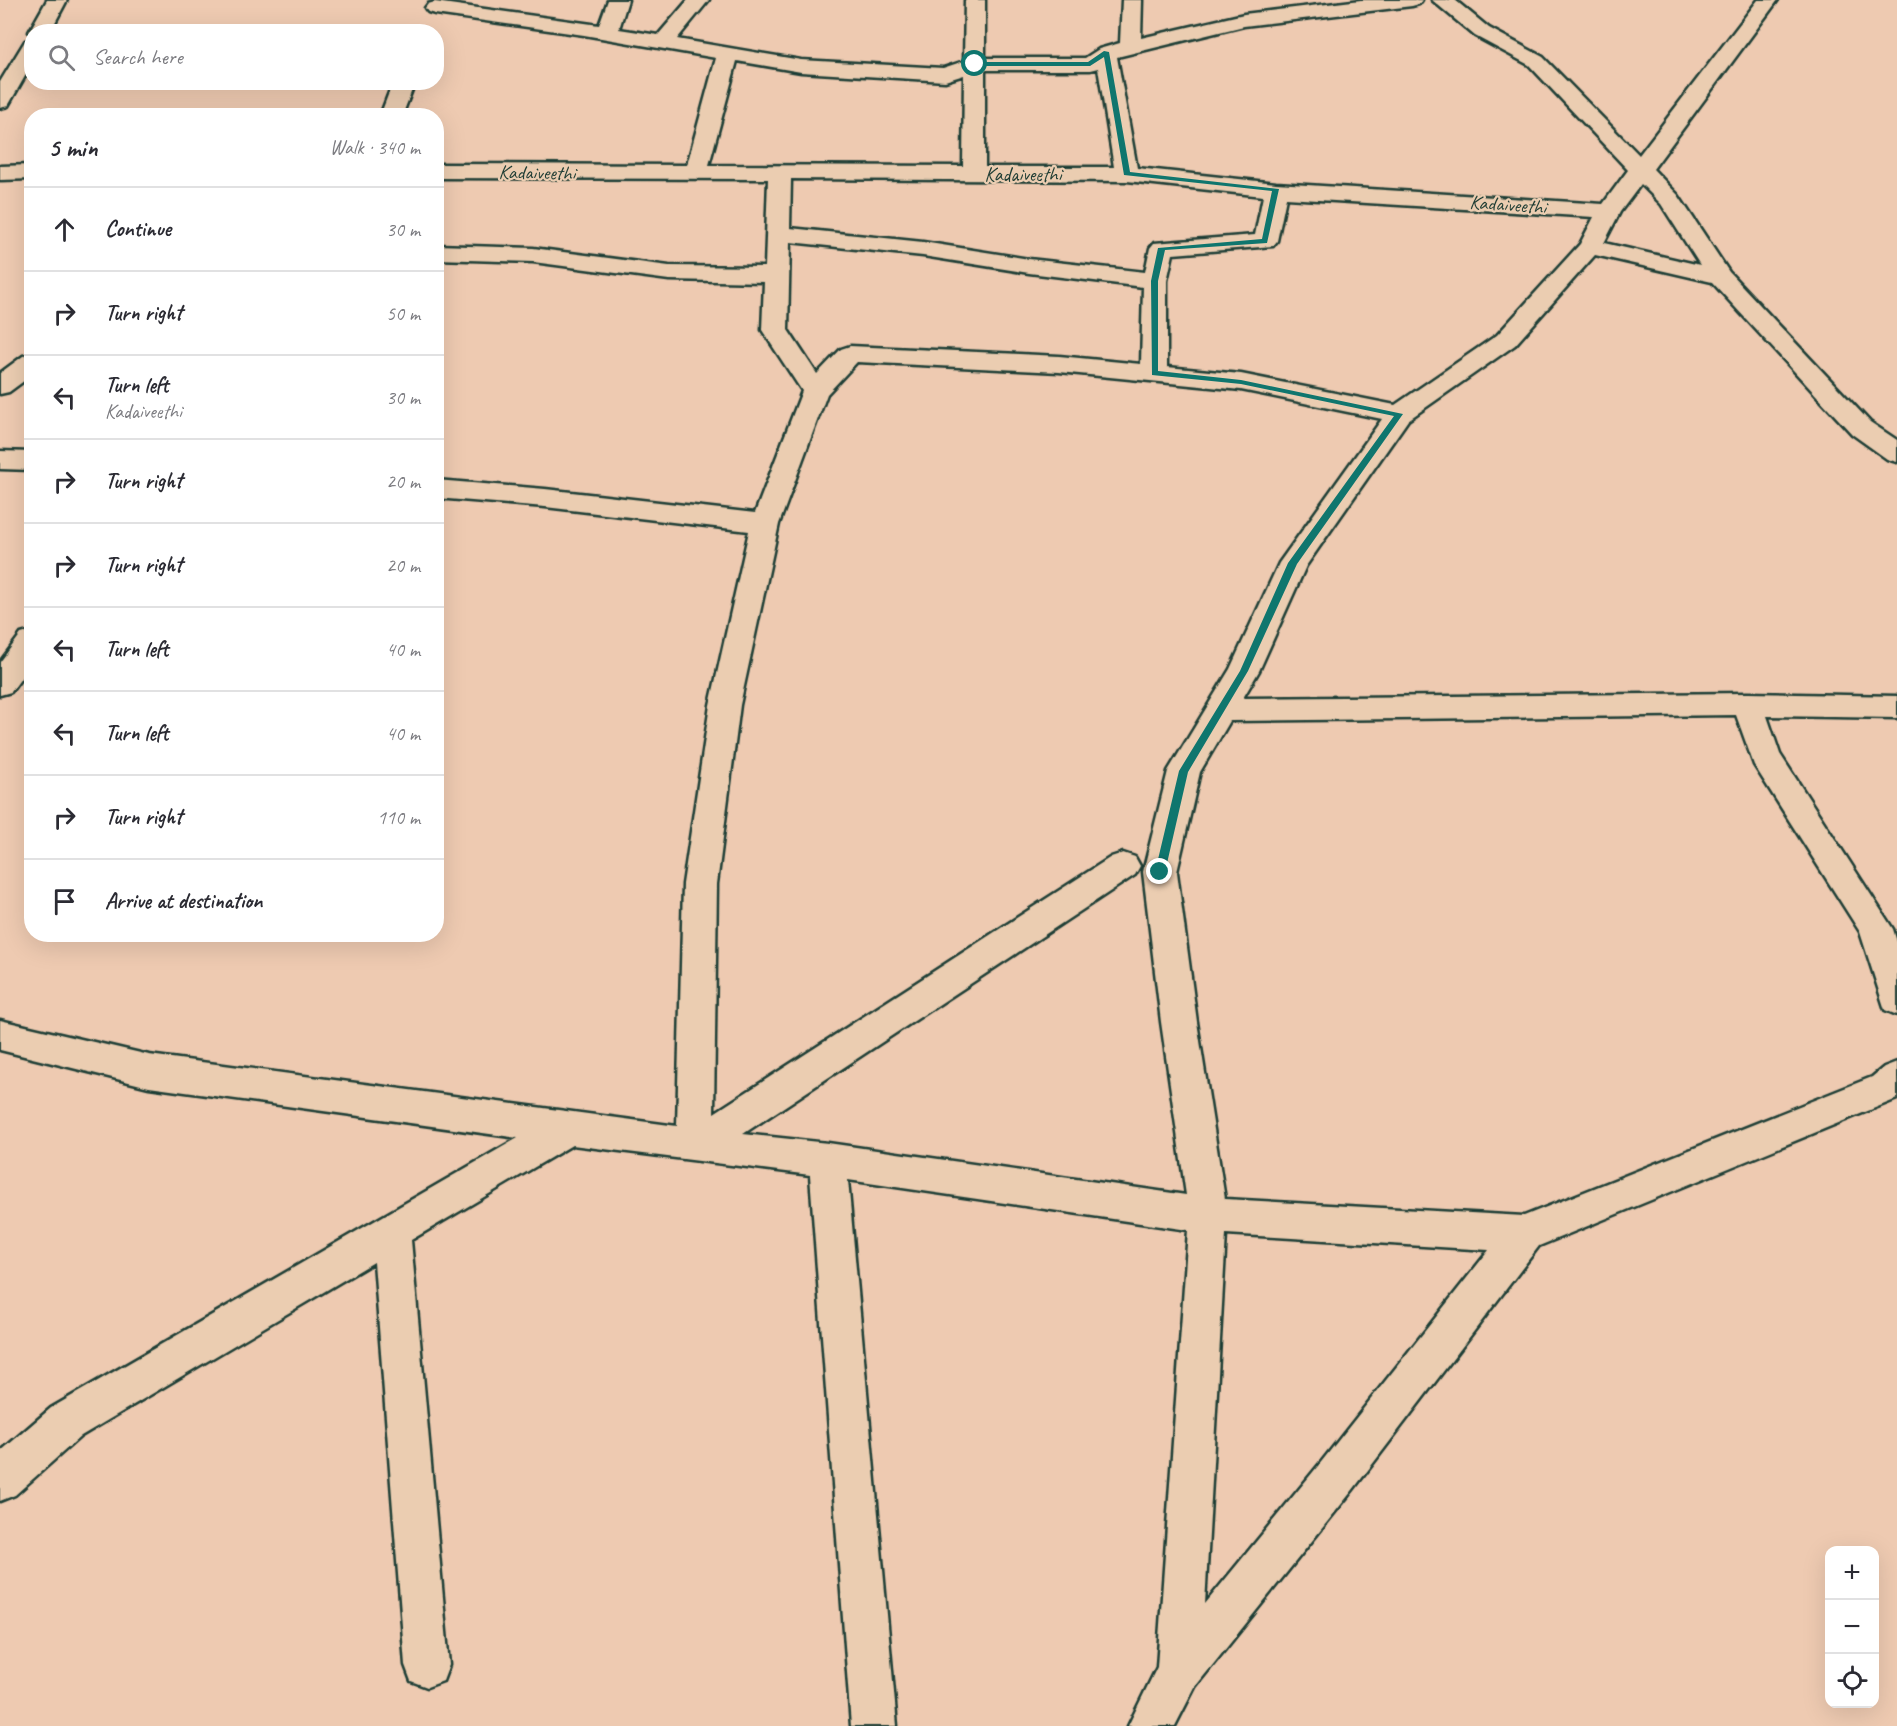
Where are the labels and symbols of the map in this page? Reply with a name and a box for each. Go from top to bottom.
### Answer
route start [961,50,987,76]
street label: Kadaiveethi [498,159,578,186]
street label: Kadaiveethi [985,162,1064,187]
street label: Kadaiveethi [1469,189,1549,220]
route end [1146,858,1172,884]

